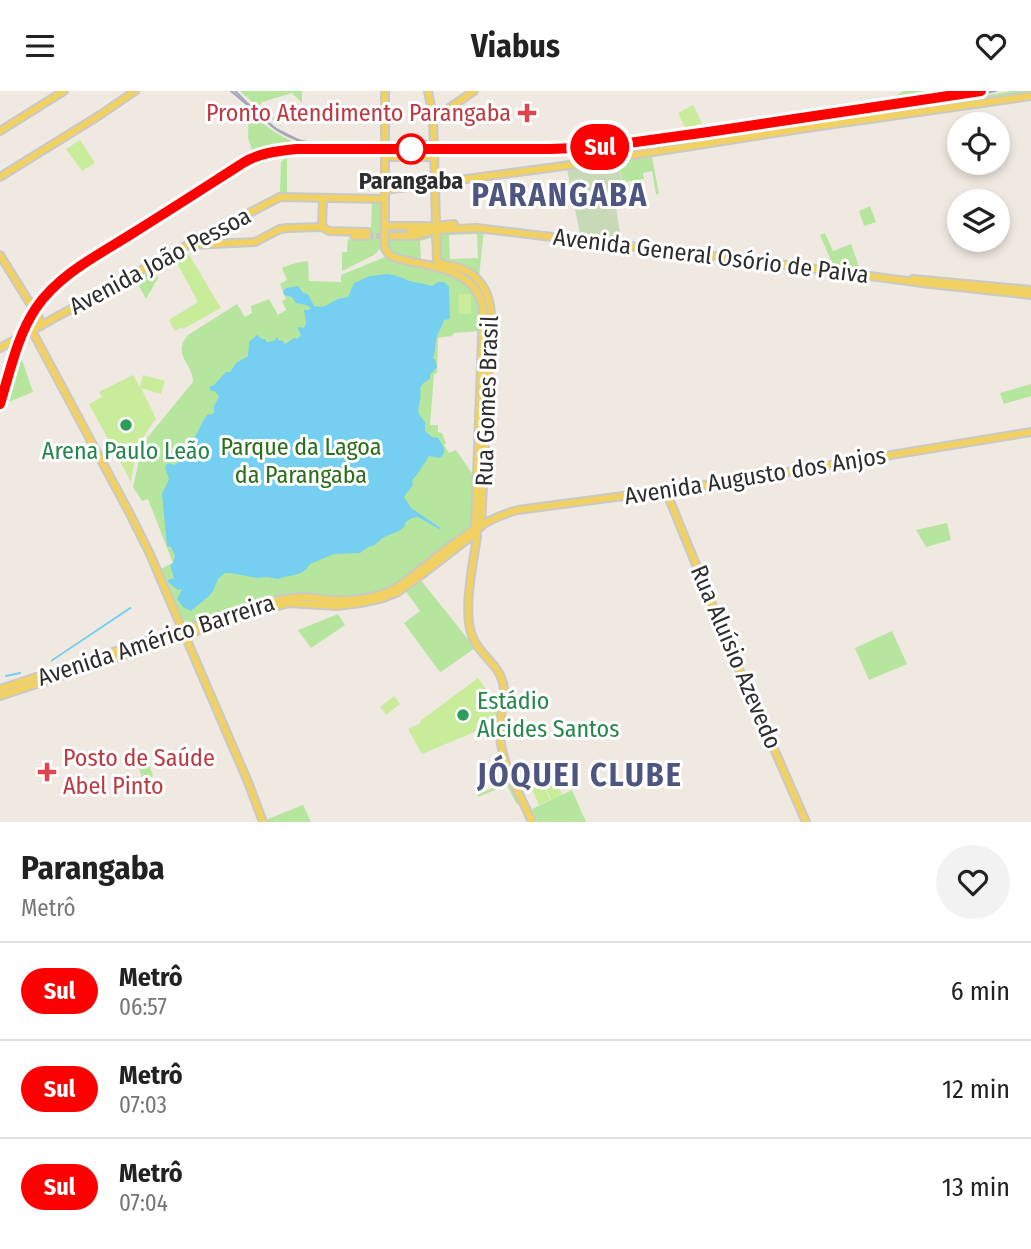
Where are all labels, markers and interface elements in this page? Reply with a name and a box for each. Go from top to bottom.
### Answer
icon: menu [21,27,59,65]
text: Viabus [471,27,560,65]
icon: heart [972,27,1010,65]
place label: Pronto Atendimento Parangaba [206,99,511,127]
marker: Pronto Atendimento Parangaba [517,103,537,123]
map controls [947,112,1010,252]
button: locate [947,112,1010,175]
line badge: Sul [560,124,640,170]
text: Sul [584,133,616,161]
marker: Parangaba [396,134,426,164]
place label: Parangaba [359,167,463,195]
district label: PARANGABA [472,176,648,214]
button: layers [947,189,1010,252]
street label: Avenida João Pessoa [65,201,255,321]
street label: Avenida General Osório de Paiva [552,223,870,289]
street label: Rua Gomes Brasil [470,315,504,487]
marker: Arena Paulo Leão [118,417,134,433]
park label: Parque da Lagoa da Parangaba [221,433,382,489]
place label: Arena Paulo Leão [42,437,210,465]
street label: Avenida Augusto dos Anjos [622,441,888,511]
street label: Rua Aluísio Azevedo [685,561,787,753]
street label: Avenida Américo Barreira [34,588,278,692]
place label: Estádio Alcides Santos [477,687,619,743]
marker: Estádio Alcides Santos [455,707,471,723]
place label: Posto de Saúde Abel Pinto [63,744,215,800]
district label: JÓQUEI CLUBE [476,754,683,794]
marker: Posto de Saúde Abel Pinto [37,762,57,782]
button: heart [936,845,1010,919]
text: Parangaba [21,848,165,888]
text: Metrô [21,894,76,922]
text: Metrô [119,962,183,993]
text: 6 min [951,976,1010,1007]
text: Sul [44,977,75,1005]
text: 06:57 [119,993,167,1021]
text: Metrô [119,1060,183,1091]
text: 12 min [942,1074,1010,1105]
text: Sul [44,1075,75,1103]
text: 07:03 [119,1091,167,1119]
text: Metrô [119,1158,183,1189]
text: 13 min [942,1172,1010,1203]
text: Sul [44,1173,75,1201]
text: 07:04 [119,1189,168,1217]

